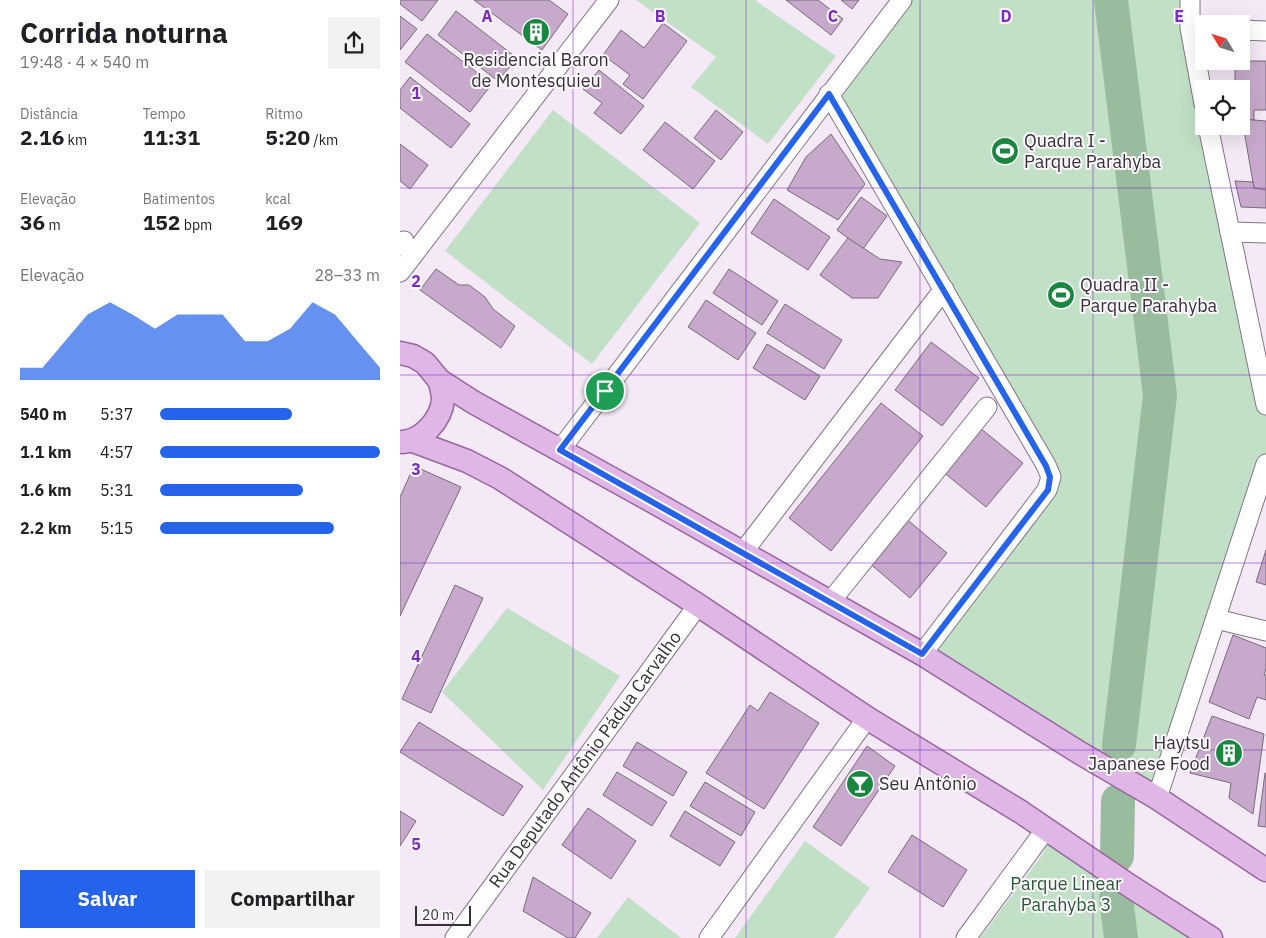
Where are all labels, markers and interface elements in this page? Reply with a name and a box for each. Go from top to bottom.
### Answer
text: A [482,6,493,26]
text: B [655,6,666,26]
text: C [828,6,838,26]
text: D [1000,6,1012,26]
text: E [1174,6,1184,26]
text: Corrida noturna [20,14,228,51]
north arrow [1195,15,1250,70]
map controls [1195,15,1250,135]
button: share [328,17,380,69]
building icon: Residencial Baron de Montesquieu [521,17,551,47]
place label: Residencial Baron de Montesquieu [463,48,609,92]
text: 19:48 · 4 × 540 m [20,52,149,72]
button: locate [1195,80,1250,135]
text: 1 [411,83,421,103]
text: Distância [20,105,78,123]
text: Tempo [143,105,186,123]
text: Ritmo [265,105,303,123]
text: 2.16 [20,123,64,151]
text: 11:31 [143,123,200,151]
text: 5:20 [265,123,310,151]
place label: Quadra I - Parque Parahyba [1024,129,1162,173]
text: km [64,131,87,149]
text: /km [310,131,338,149]
sports icon: Quadra I - Parque Parahyba [990,136,1020,166]
text: Elevação [20,190,76,208]
text: Batimentos [143,190,215,208]
text: kcal [265,190,291,208]
text: 36 [20,208,45,236]
text: 152 [143,208,180,236]
text: 169 [265,208,303,236]
text: m [45,216,61,234]
text: bpm [180,216,212,234]
text: Elevação [20,265,84,285]
text: 28–33 m [314,265,380,285]
text: 2 [411,271,421,291]
place label: Quadra II - Parque Parahyba [1080,273,1218,317]
sports icon: Quadra II - Parque Parahyba [1046,280,1076,310]
pin [584,370,626,412]
icon: arrive [591,377,619,405]
text: 540 m [20,404,67,424]
text: 5:37 [100,404,133,424]
text: 1.1 km [20,442,71,462]
text: 4:57 [100,442,133,462]
text: 3 [411,459,421,479]
text: 1.6 km [20,480,71,500]
text: 5:31 [100,480,133,500]
text: 2.2 km [20,518,71,538]
text: 5:15 [100,518,133,538]
street label: Rua Deputado Antônio Pádua Carvalho [484,626,686,892]
text: 4 [411,646,421,666]
place label: Haytsu Japanese Food [1088,731,1210,775]
building icon: Haytsu Japanese Food [1214,738,1244,768]
bar icon: Seu Antônio [845,769,875,799]
place label: Seu Antônio [879,772,977,795]
text: 5 [411,834,421,854]
button: Salvar [20,870,195,928]
button: Compartilhar [205,870,380,928]
park label: Parque Linear Parahyba 3 [1010,872,1122,916]
scale bar [415,903,471,926]
text: 20 m [422,906,454,924]

